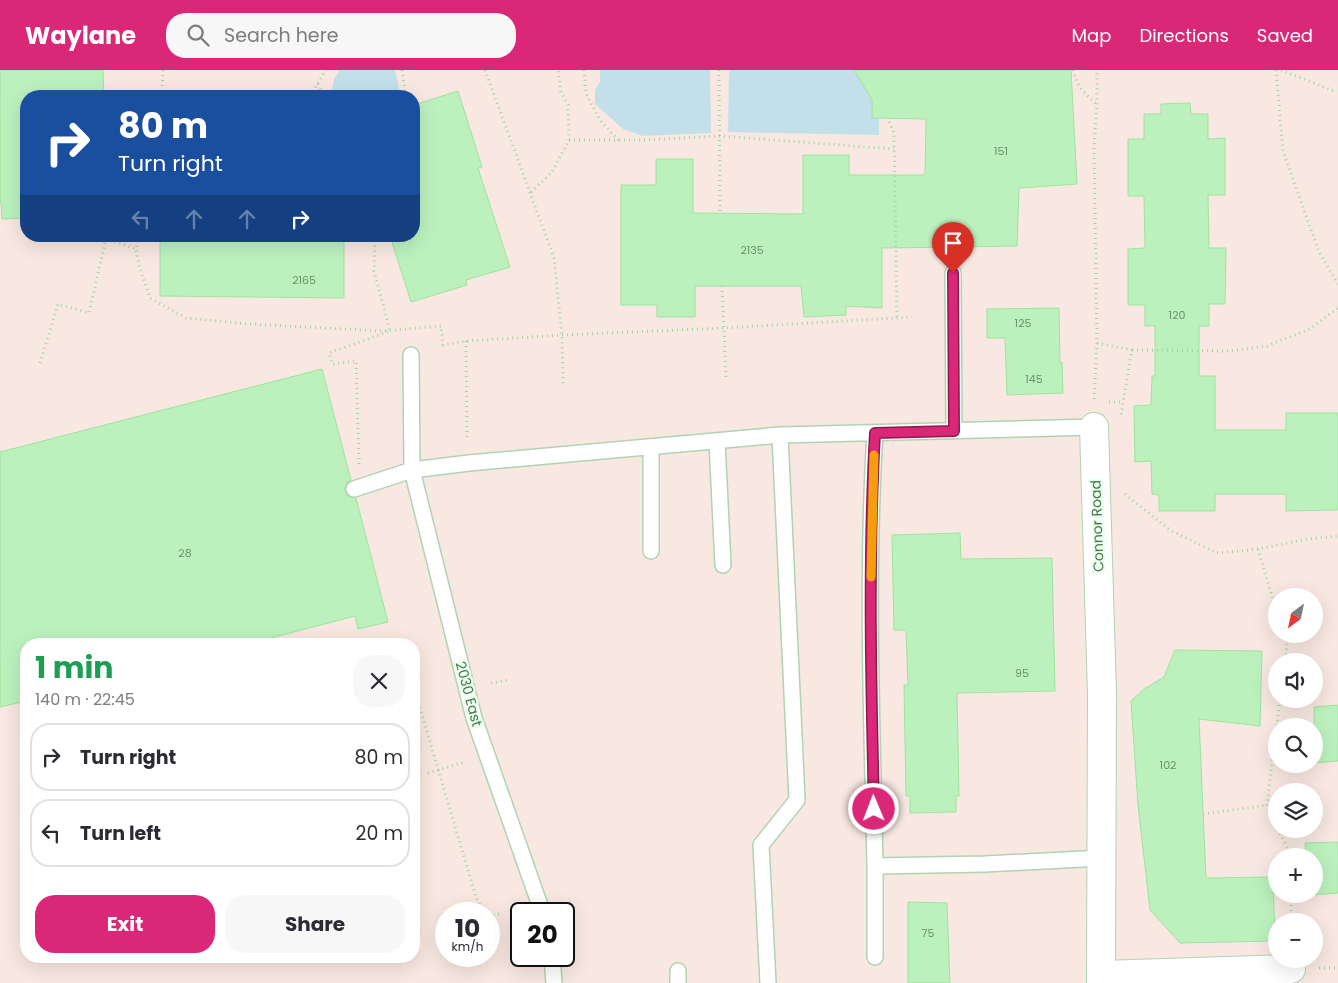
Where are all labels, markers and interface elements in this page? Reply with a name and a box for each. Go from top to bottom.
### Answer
search box [166,13,516,58]
text: Waylane [25,19,136,52]
icon: search [184,21,212,49]
text: Search here [224,22,339,49]
text: Map [1072,23,1111,48]
text: Directions [1139,23,1229,48]
text: Saved [1257,23,1313,48]
text: 80 m [118,101,208,150]
icon: right [35,110,100,175]
house number: 151 [994,143,1008,159]
text: Turn right [118,148,223,179]
icon: left [127,205,155,233]
icon: ahead [180,205,208,233]
icon: ahead [233,205,261,233]
icon: right [286,205,314,233]
pin [932,222,974,273]
icon: arrive [939,229,967,257]
house number: 2135 [740,242,764,258]
house number: 2165 [292,272,316,288]
house number: 120 [1169,307,1185,323]
house number: 125 [1015,315,1031,331]
house number: 145 [1025,371,1043,387]
street label: Connor Road [1085,480,1109,572]
house number: 28 [178,545,192,561]
north arrow [1268,588,1322,642]
map controls [1268,588,1323,968]
text: 1 min [35,646,113,689]
button: sound [1268,653,1323,708]
button: close [353,655,405,707]
street label: 2030 East [451,659,487,729]
house number: 95 [1015,665,1029,681]
text: 140 m · 22:45 [35,688,135,711]
button: search [1268,718,1323,773]
icon: right [37,743,65,771]
text: Turn right [80,744,176,771]
text: 80 m [354,744,403,771]
house number: 102 [1160,757,1176,773]
position arrow [847,782,899,834]
button: layers [1268,783,1323,838]
icon: left [37,819,65,847]
text: Turn left [80,820,161,847]
text: 20 m [355,820,403,847]
button: + [1268,848,1323,903]
button: Exit [35,895,215,953]
button: Share [225,895,405,953]
speed limit sign: 20 [510,902,575,967]
text: 10 [455,911,480,946]
button: − [1268,913,1323,968]
house number: 75 [922,925,935,941]
text: km/h [452,938,483,955]

